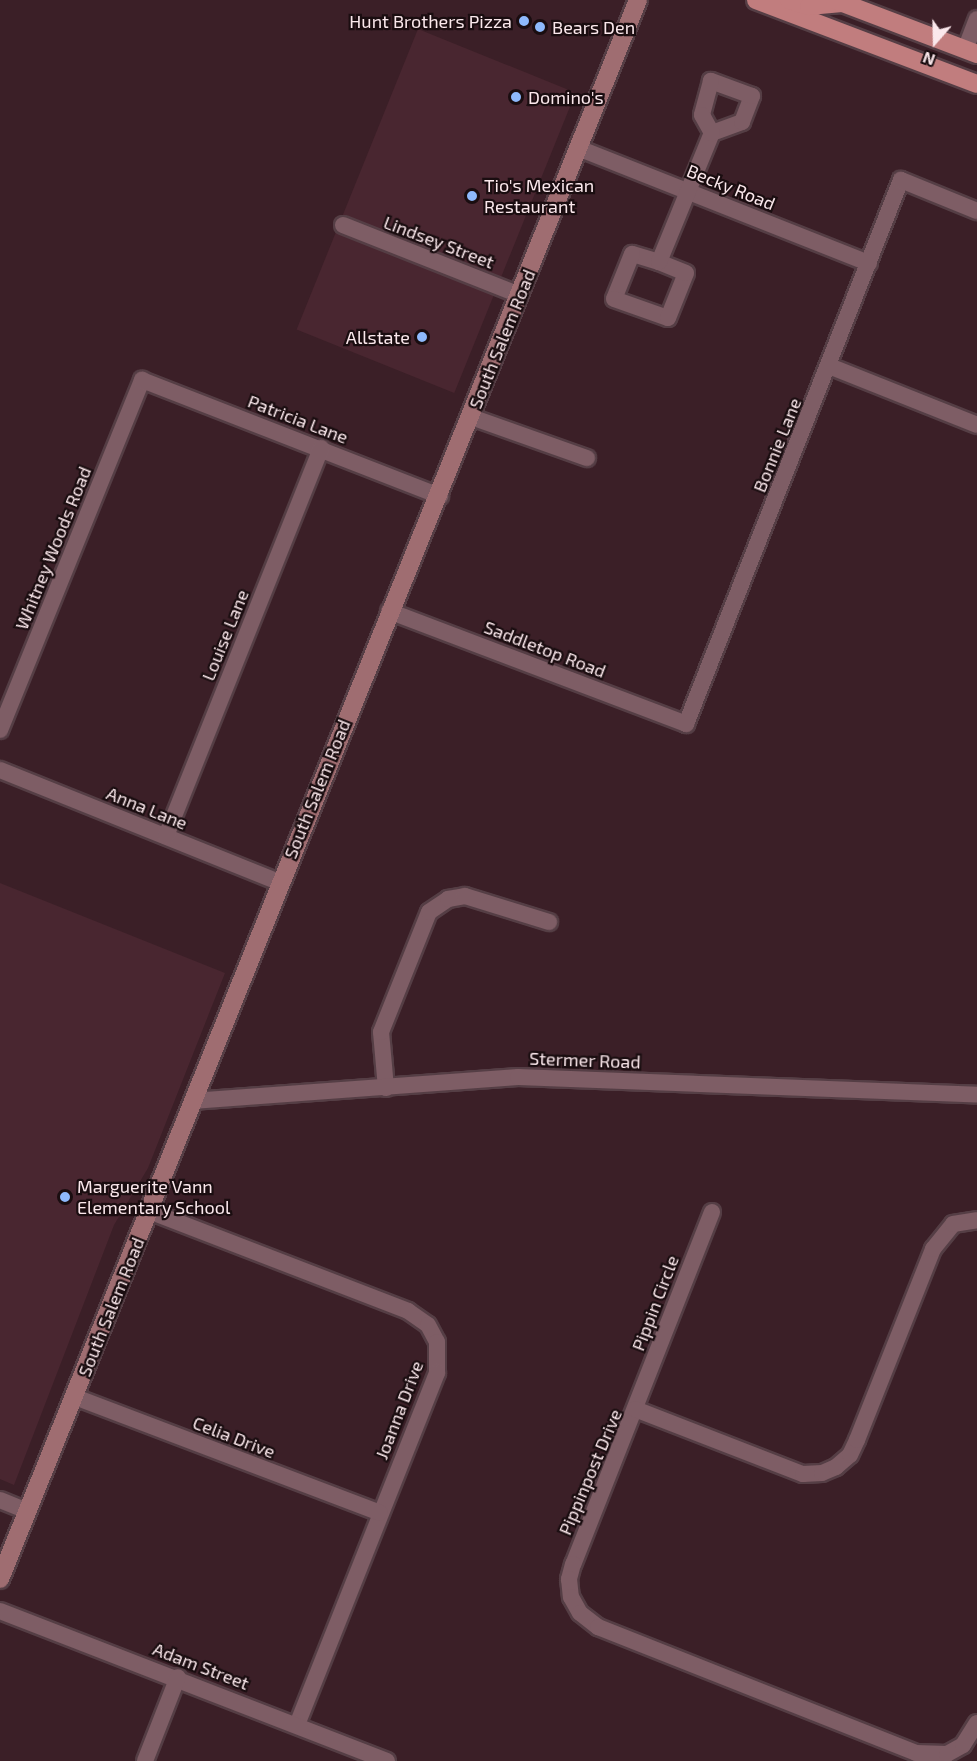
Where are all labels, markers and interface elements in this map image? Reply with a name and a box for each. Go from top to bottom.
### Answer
place label: Hunt Brothers Pizza [349,10,512,32]
north arrow [905,12,965,72]
marker: Hunt Brothers Pizza [517,14,531,28]
place label: Bears Den [552,16,635,38]
marker: Bears Den [533,20,547,34]
text: N [920,48,937,70]
place label: Domino's [528,86,604,108]
marker: Domino's [509,90,523,104]
street label: Becky Road [683,159,779,215]
place label: Tio's Mexican Restaurant [484,175,594,218]
marker: Tio's Mexican Restaurant [465,189,479,203]
street label: Lindsey Street [381,211,497,273]
street label: South Salem Road [464,266,540,412]
place label: Allstate [346,326,410,348]
marker: Allstate [415,330,429,344]
street label: Patricia Lane [245,390,351,448]
street label: Bonnie Lane [748,395,806,495]
street label: Whitney Woods Road [10,463,96,633]
street label: Louise Lane [197,586,253,684]
street label: Saddletop Road [481,616,609,682]
street label: South Salem Road [279,716,355,862]
street label: Anna Lane [103,782,191,834]
street label: Stermer Road [529,1047,641,1073]
place label: Marguerite Vann Elementary School [77,1176,231,1218]
marker: Marguerite Vann Elementary School [58,1190,72,1204]
street label: South Salem Road [73,1234,149,1380]
street label: Pippin Circle [627,1252,683,1354]
street label: Joanna Drive [370,1358,428,1462]
street label: Pippinpost Drive [554,1406,626,1538]
street label: Celia Drive [190,1411,278,1463]
street label: Adam Street [150,1638,252,1694]

